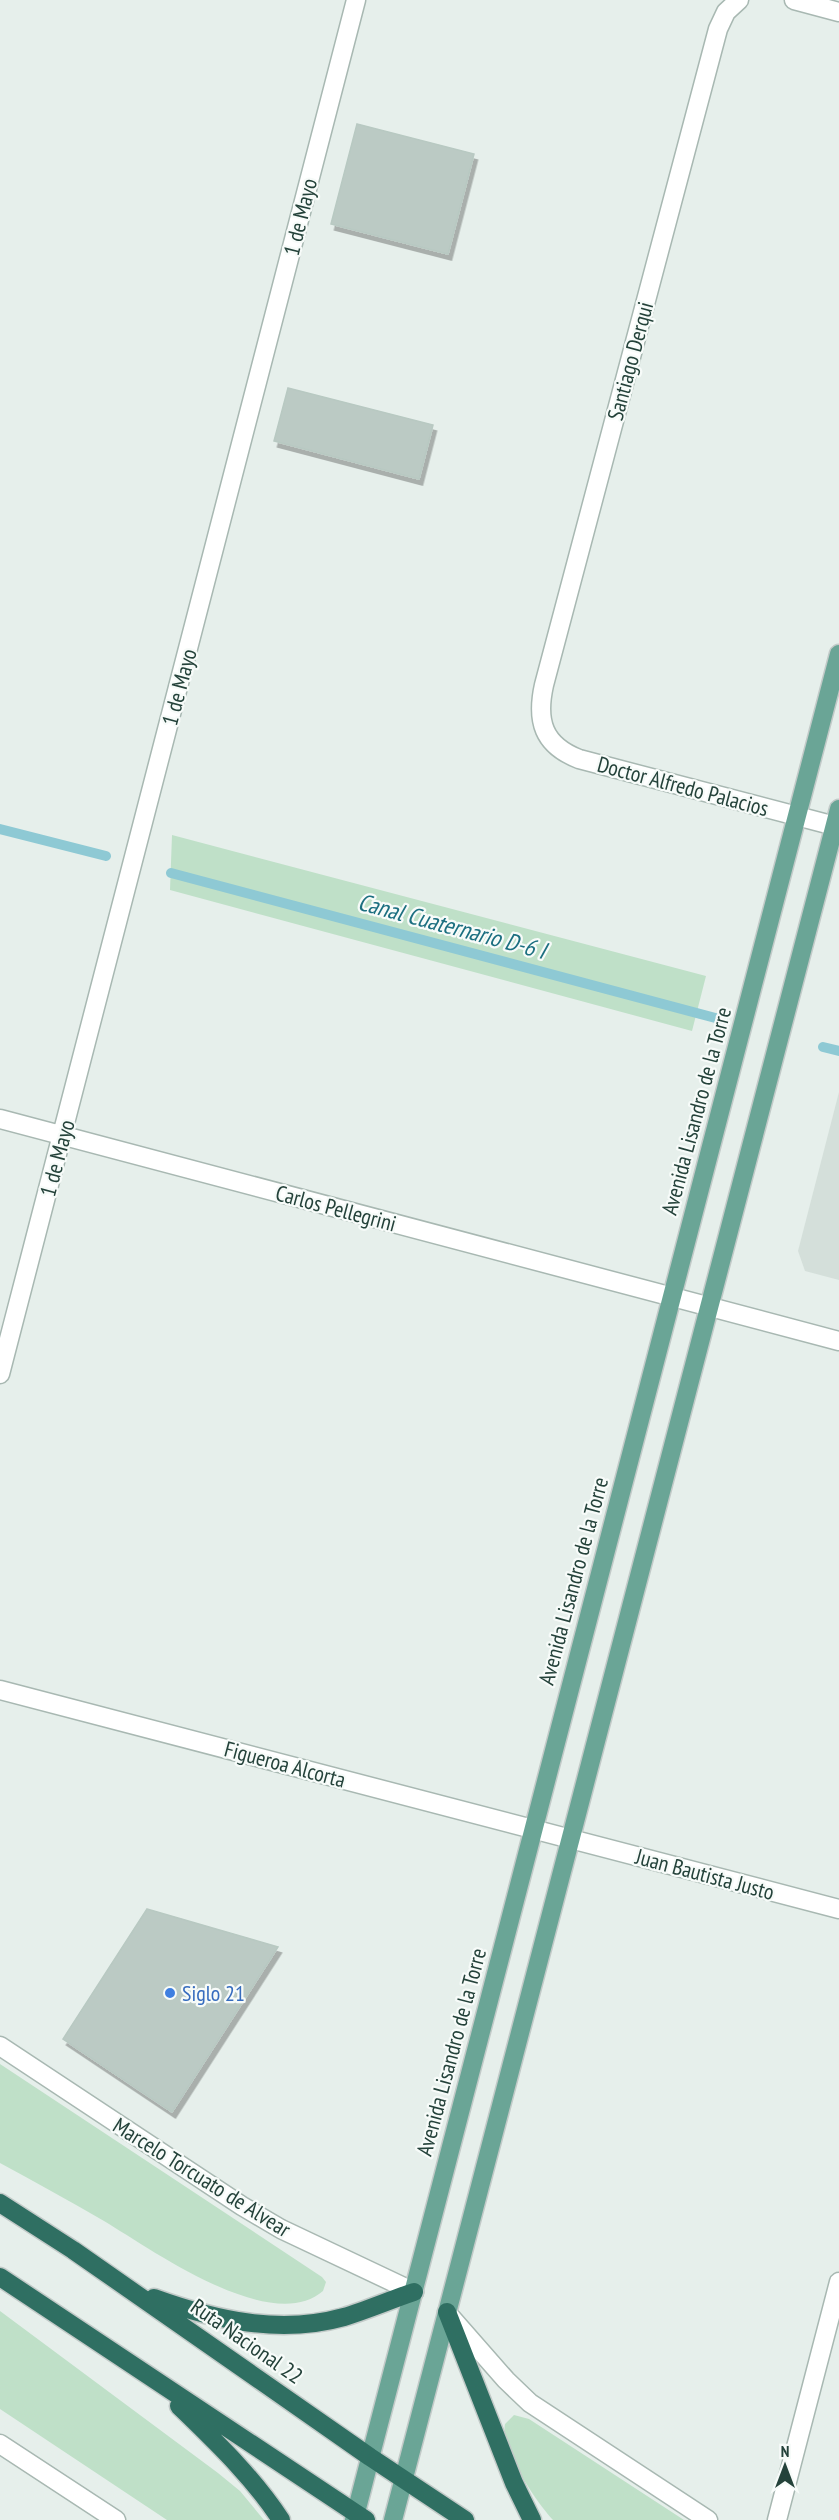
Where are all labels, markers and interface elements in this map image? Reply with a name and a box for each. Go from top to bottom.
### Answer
street label: 1 de Mayo [277,176,323,258]
street label: Santiago Derqui [601,299,659,423]
street label: 1 de Mayo [155,645,203,729]
street label: Doctor Alfredo Palacios [594,750,772,822]
water label: Canal Cuaternario D-6 I [355,886,552,967]
street label: Avenida Lisandro de la Torre [655,1004,737,1218]
street label: 1 de Mayo [33,1116,81,1200]
street label: Carlos Pellegrini [273,1178,399,1238]
street label: Avenida Lisandro de la Torre [532,1474,614,1688]
street label: Figueroa Alcorta [221,1734,349,1794]
street label: Juan Bautista Justo [632,1842,777,1906]
street label: Avenida Lisandro de la Torre [410,1945,492,2159]
place label: Siglo 21 [182,1979,245,2007]
marker: Siglo 21 [163,1986,177,2000]
street label: Marcelo Torcuato de Alvear [108,2111,296,2243]
street label: Ruta Nacional 22 [186,2292,308,2390]
north arrow [755,2436,815,2496]
text: N [781,2441,789,2461]

